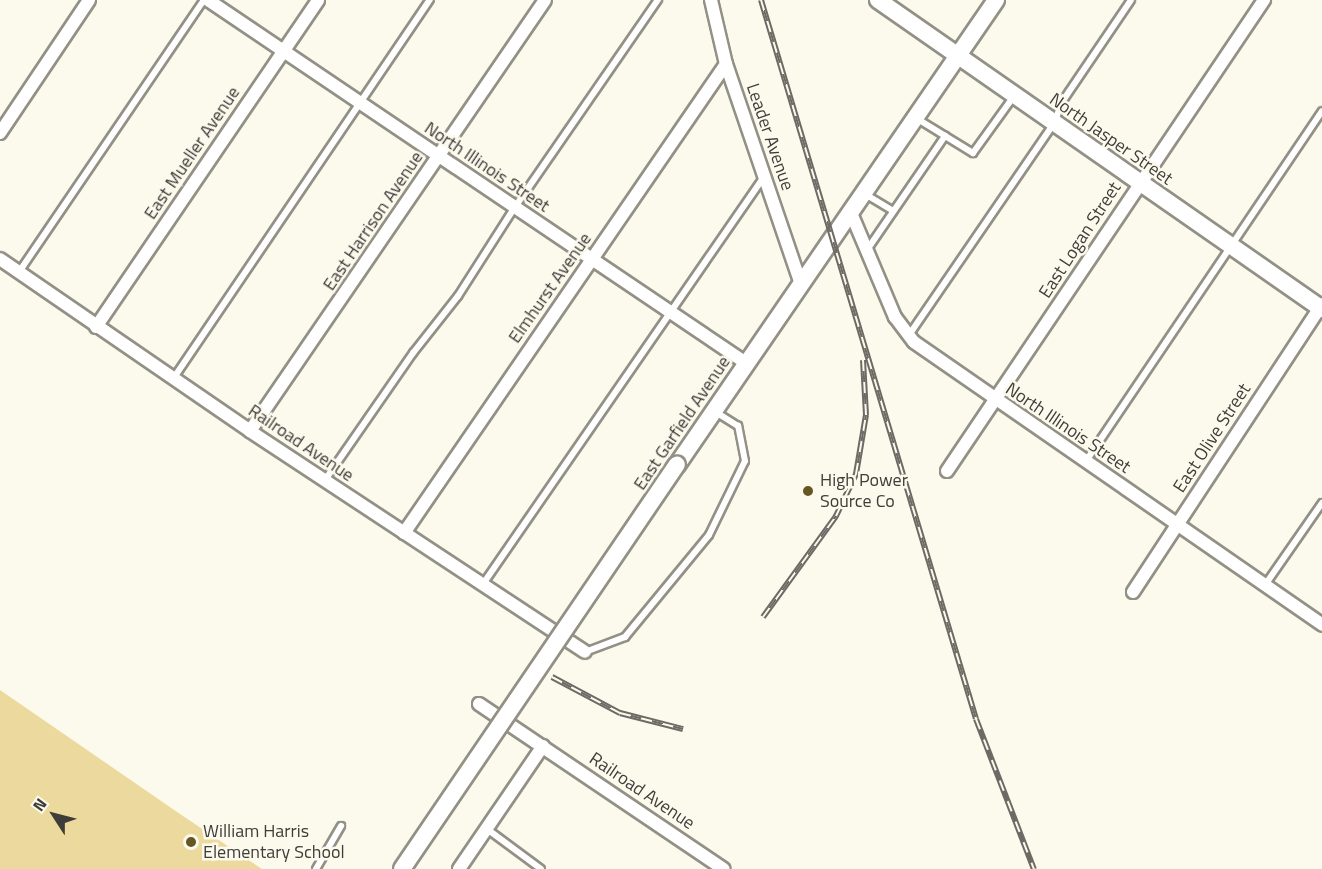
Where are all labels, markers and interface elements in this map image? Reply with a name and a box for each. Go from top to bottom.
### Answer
street label: Leader Avenue [742,81,798,193]
street label: East Mueller Avenue [140,83,244,223]
street label: North Jasper Street [1045,88,1177,190]
street label: North Illinois Street [420,117,554,217]
street label: East Harrison Avenue [318,147,428,295]
street label: East Logan Street [1034,178,1126,302]
street label: Elmhurst Avenue [504,229,596,347]
street label: East Garfield Avenue [629,352,735,494]
street label: North Illinois Street [1001,378,1135,478]
street label: East Olive Street [1169,379,1255,497]
street label: Railroad Avenue [244,400,358,486]
place label: High Power Source Co [820,470,908,512]
marker: High Power Source Co [801,484,815,498]
street label: Railroad Avenue [585,748,699,834]
north arrow [24,785,84,845]
text: N [26,793,52,816]
place label: William Harris Elementary School [203,821,345,864]
marker: William Harris Elementary School [184,835,198,849]

